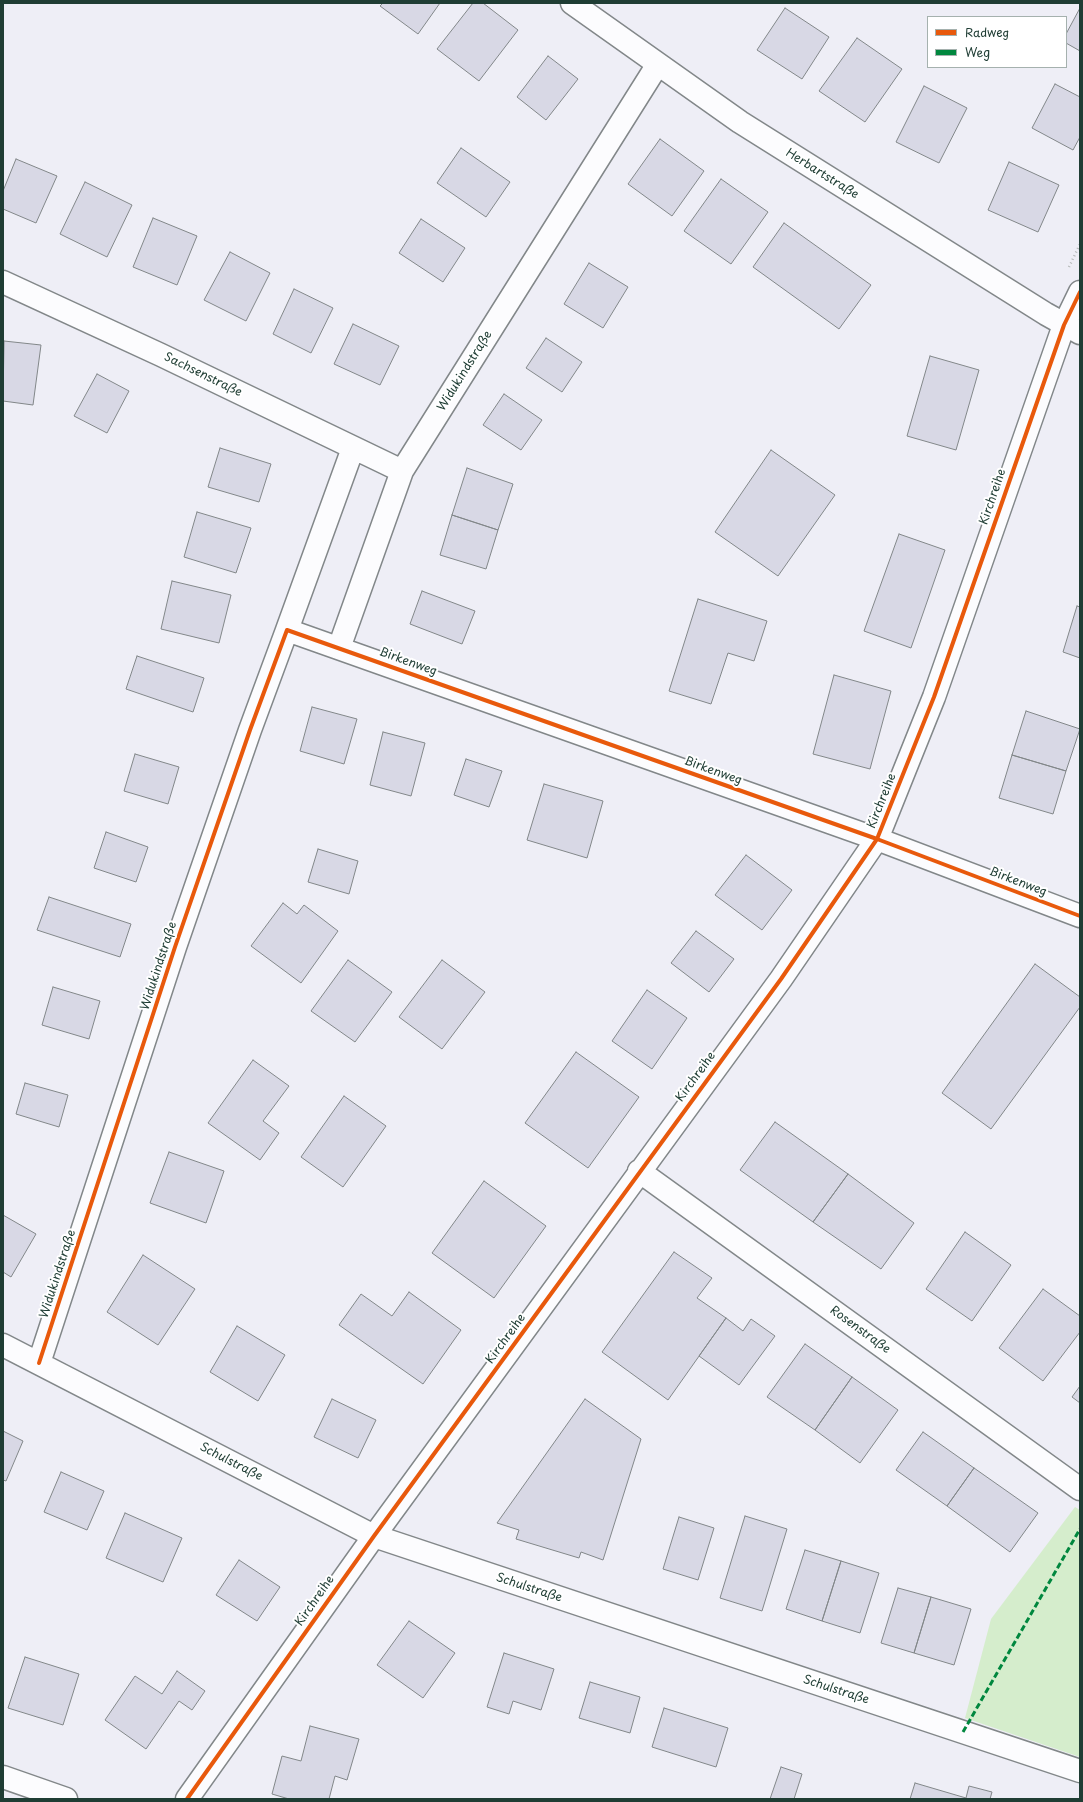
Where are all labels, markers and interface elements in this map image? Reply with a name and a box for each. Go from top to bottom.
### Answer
legend [927,16,1067,68]
text: Radweg [965,23,1009,41]
text: Weg [965,43,990,61]
street label: Herbartstraße [783,146,861,202]
street label: Widukindstraße [435,328,495,414]
street label: Sachsenstraße [162,350,244,400]
street label: Kirchreihe [977,467,1009,527]
street label: Birkenweg [377,645,439,679]
street label: Birkenweg [682,754,744,788]
street label: Kirchreihe [864,771,900,831]
street label: Birkenweg [987,864,1049,900]
street label: Widukindstraße [138,920,180,1012]
street label: Kirchreihe [673,1049,719,1105]
street label: Widukindstraße [37,1228,79,1320]
street label: Rosenstraße [827,1303,893,1357]
street label: Kirchreihe [483,1311,529,1367]
street label: Schulstraße [197,1440,265,1484]
street label: Schulstraße [494,1571,564,1605]
street label: Kirchreihe [292,1573,338,1629]
street label: Schulstraße [801,1673,871,1707]

